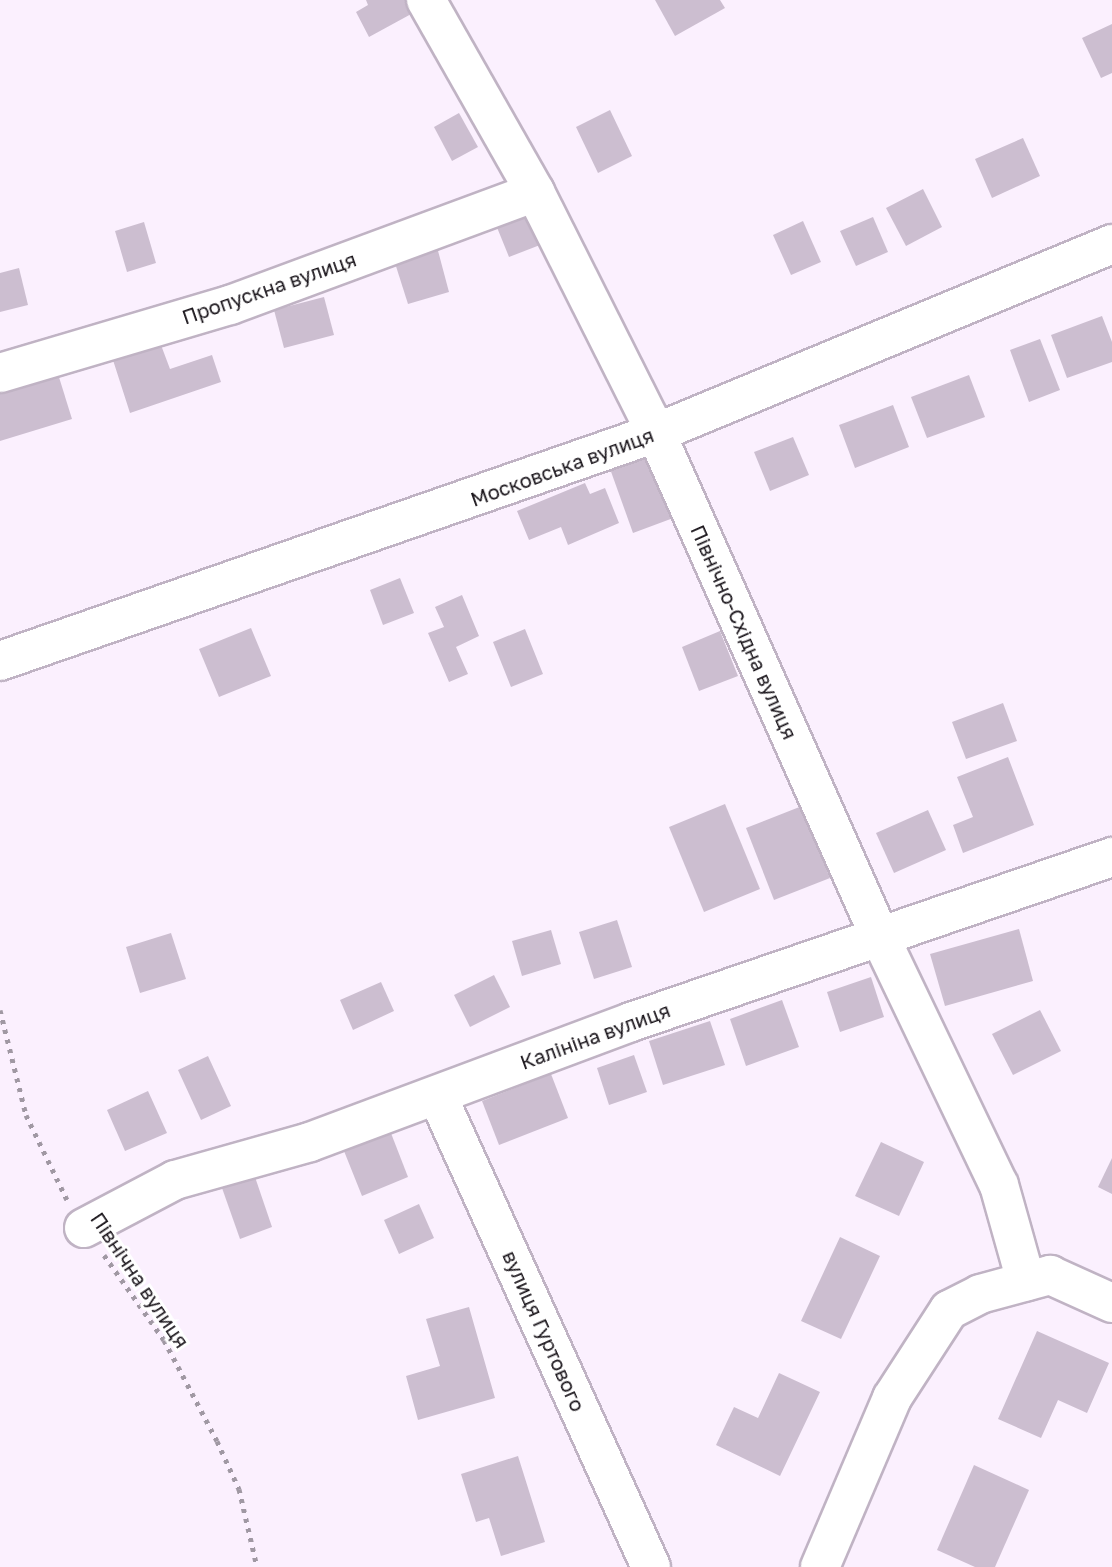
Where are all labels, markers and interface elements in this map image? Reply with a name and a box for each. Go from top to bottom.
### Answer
street label: Пропускна вулиця [179,247,359,329]
street label: Московська вулиця [467,423,657,511]
street label: Північно-Східна вулиця [686,521,802,743]
street label: Калініна вулиця [517,998,673,1074]
street label: Північна вулиця [86,1208,194,1352]
street label: вулиця Гуртового [498,1247,590,1415]

